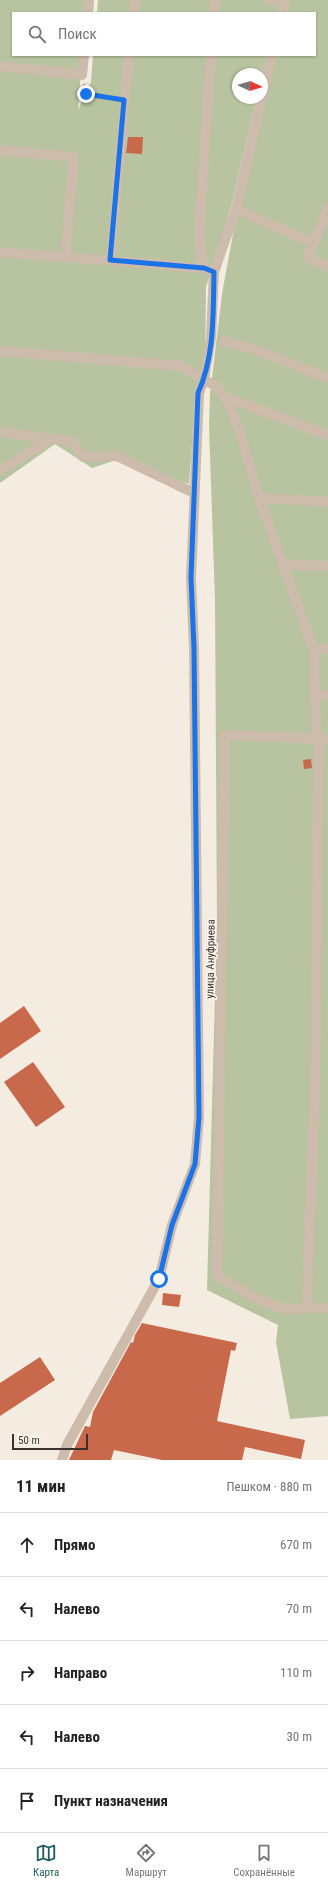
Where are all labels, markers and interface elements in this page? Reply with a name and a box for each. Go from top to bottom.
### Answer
search box [12,12,316,56]
icon: search [26,23,48,45]
text: Поиск [58,25,97,43]
north arrow [232,68,268,104]
route end [77,85,95,103]
street label: улица Ануфриева [203,919,218,999]
route start [150,1270,168,1288]
scale bar [12,1432,88,1451]
text: 50 m [18,1434,40,1447]
text: 11 мин [16,1476,65,1496]
text: Пешком · 880 m [226,1479,312,1494]
icon: ahead [16,1534,38,1556]
text: Прямо [54,1536,95,1554]
text: 670 m [280,1537,312,1552]
icon: left [16,1598,38,1620]
text: Налево [54,1600,100,1618]
text: 70 m [286,1601,312,1616]
icon: right [16,1662,38,1684]
text: Направо [54,1664,107,1682]
text: 110 m [280,1665,312,1680]
icon: left [16,1726,38,1748]
text: Налево [54,1728,100,1746]
text: 30 m [286,1729,312,1744]
icon: arrive [16,1790,38,1812]
text: Пункт назначения [54,1792,168,1810]
tab: Карта [33,1842,59,1879]
tab: Маршрут [126,1842,167,1879]
tab: Сохранённые [233,1842,295,1879]

